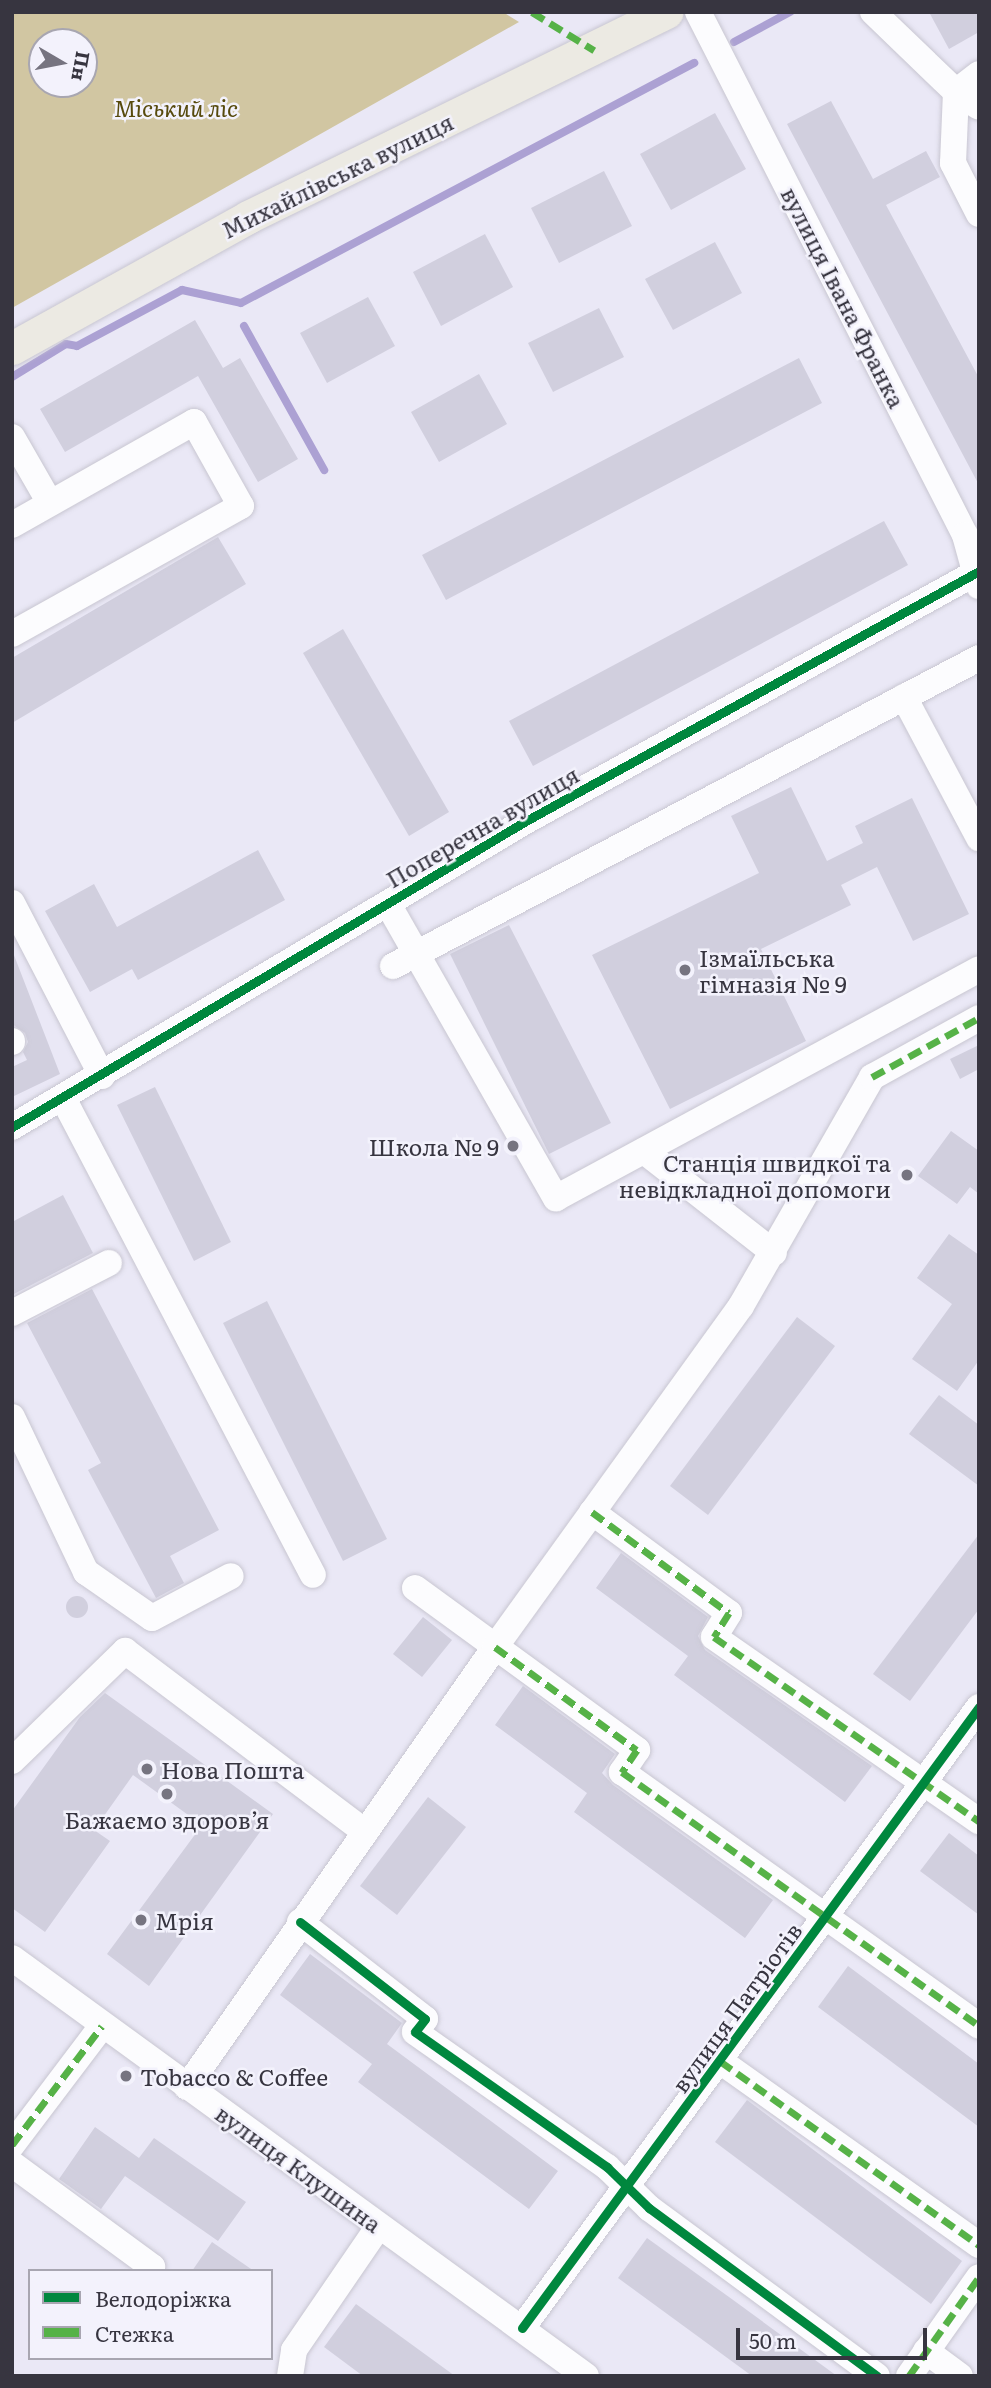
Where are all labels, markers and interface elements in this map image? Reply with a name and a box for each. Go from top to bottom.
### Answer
north arrow [28,28,98,98]
text: Пн [65,49,98,83]
park label: Міський ліс [114,93,238,121]
street label: Михайлівська вулиця [217,107,457,243]
street label: вулиця Івана Франка [776,182,912,412]
street label: Поперечна вулиця [381,760,583,892]
place label: Ізмаїльська гімназія № 9 [699,943,847,997]
marker: Ізмаїльська гімназія № 9 [677,962,693,978]
place label: Школа № 9 [369,1132,499,1160]
marker: Школа № 9 [505,1138,521,1154]
place label: Станція швидкої та невідкладної допомоги [619,1148,891,1202]
marker: Станція швидкої та невідкладної допомоги [897,1165,917,1185]
place label: Нова Пошта [161,1755,304,1783]
marker: Нова Пошта [139,1761,155,1777]
marker: Бажаємо здоровʼя [159,1786,175,1802]
place label: Бажаємо здоровʼя [65,1805,269,1833]
place label: Мрія [155,1906,214,1934]
marker: Мрія [133,1912,149,1928]
street label: вулиця Патріотів [665,1917,807,2097]
place label: Tobacco & Coffee [140,2062,328,2090]
marker: Tobacco & Coffee [118,2068,134,2084]
street label: вулиця Клушина [211,2099,387,2237]
legend [28,2269,273,2360]
text: Велодоріжка [95,2282,231,2313]
scale bar [739,2314,930,2358]
text: Стежка [95,2317,174,2348]
text: 50 m [749,2324,796,2355]

